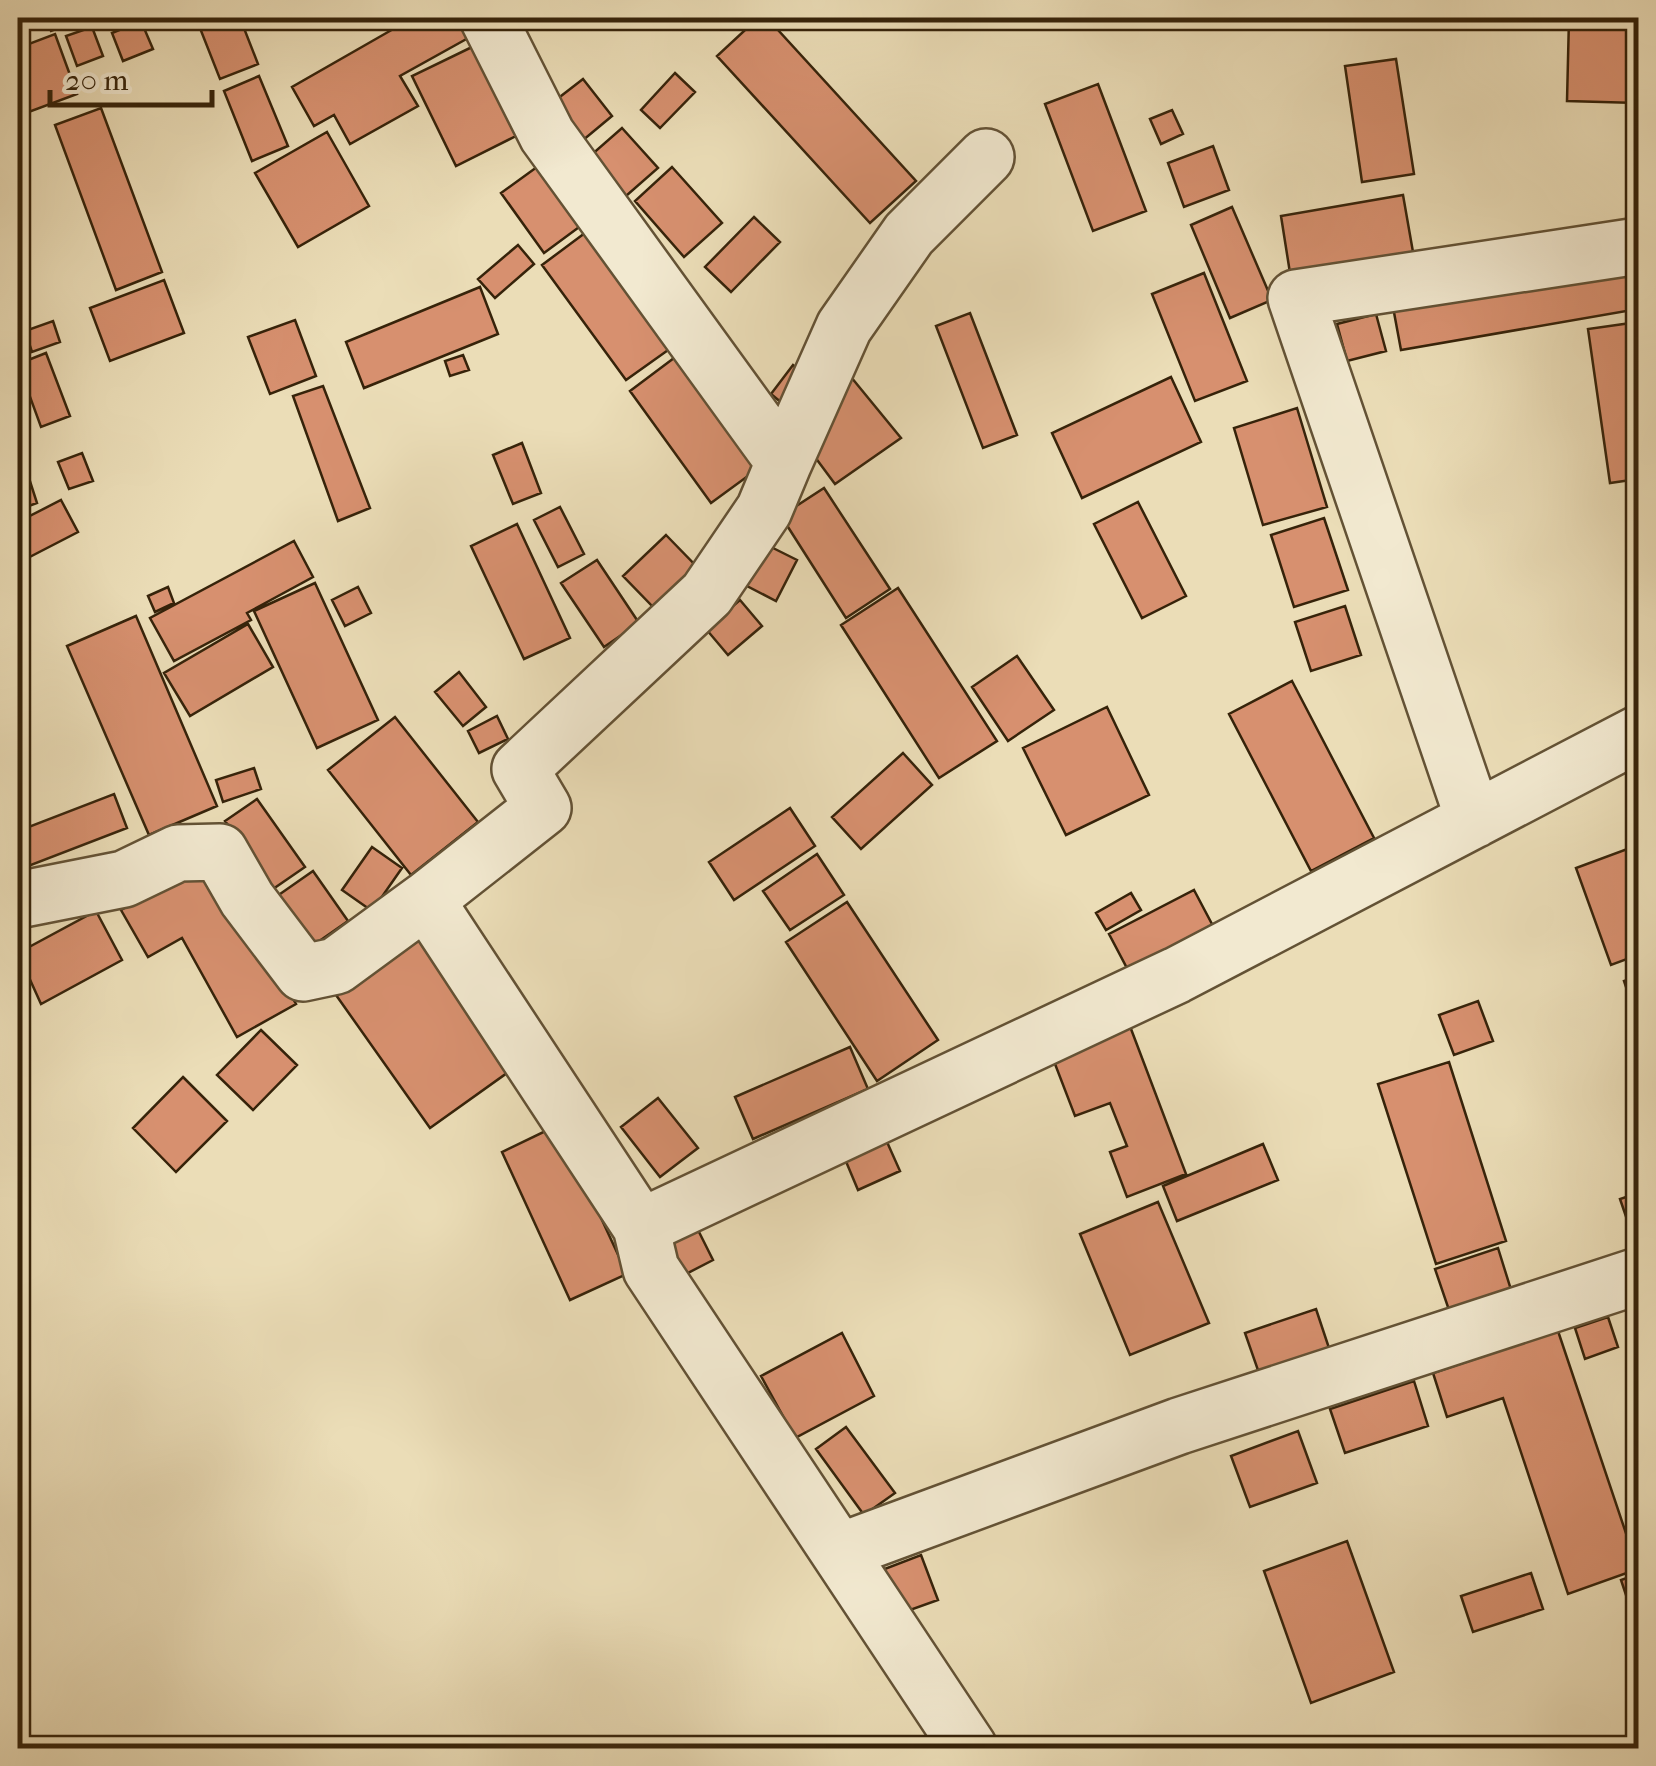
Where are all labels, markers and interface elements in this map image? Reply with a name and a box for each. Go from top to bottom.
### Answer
scale bar [50,45,212,107]
text: 20 m [65,63,128,98]

